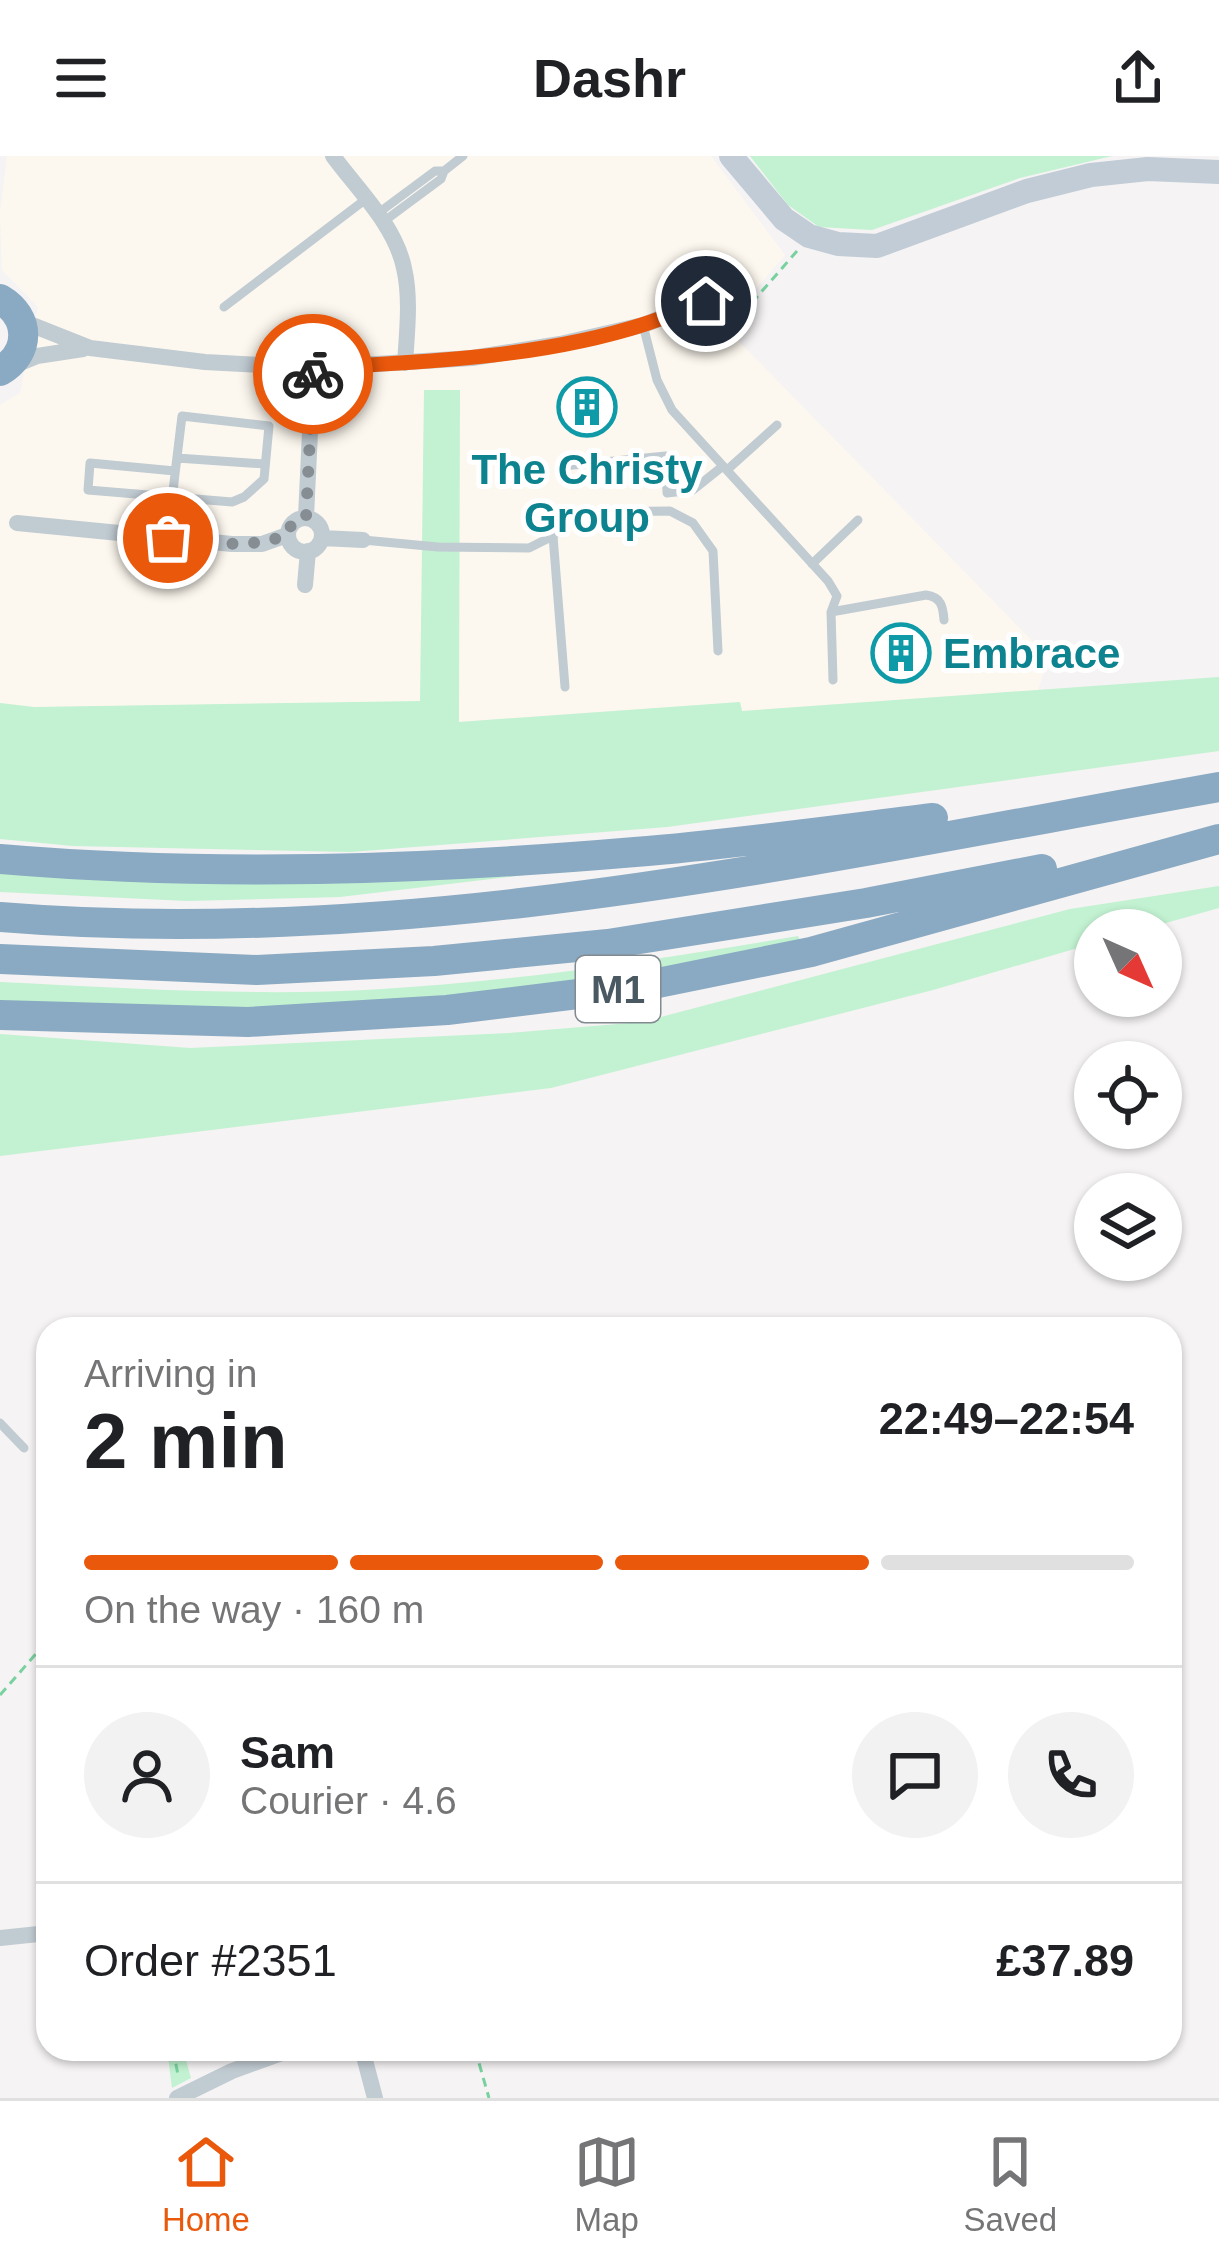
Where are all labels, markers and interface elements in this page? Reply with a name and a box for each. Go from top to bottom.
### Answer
icon: menu [48,45,114,111]
icon: share [1105,45,1171,111]
text: Dashr [533,48,686,108]
pin [655,250,757,352]
icon: home [673,268,739,334]
courier [253,314,373,434]
icon: bike [280,341,346,407]
building icon: The Christy Group [556,376,618,438]
place label: The Christy Group [471,446,703,541]
pin [117,487,219,589]
icon: bag [135,505,201,571]
building icon: Embrace [870,622,932,684]
place label: Embrace [943,630,1120,677]
north arrow [1074,909,1182,1017]
map controls [1074,909,1182,1281]
road number: M1 [576,956,660,1022]
button: locate [1074,1041,1182,1149]
button: layers [1074,1173,1182,1281]
text: Arriving in [84,1352,257,1395]
text: 22:49–22:54 [879,1393,1134,1444]
text: 2 min [84,1397,288,1485]
text: On the way · 160 m [84,1588,424,1631]
button: person [84,1712,210,1838]
button: chat [852,1712,978,1838]
button: phone [1008,1712,1134,1838]
text: Sam [240,1727,335,1778]
text: Courier · 4.6 [240,1779,457,1822]
text: Order #2351 [84,1935,337,1986]
text: £37.89 [996,1935,1134,1986]
tab: Home [162,2129,250,2239]
tab: Map [574,2129,640,2239]
tab: Saved [964,2129,1057,2239]

